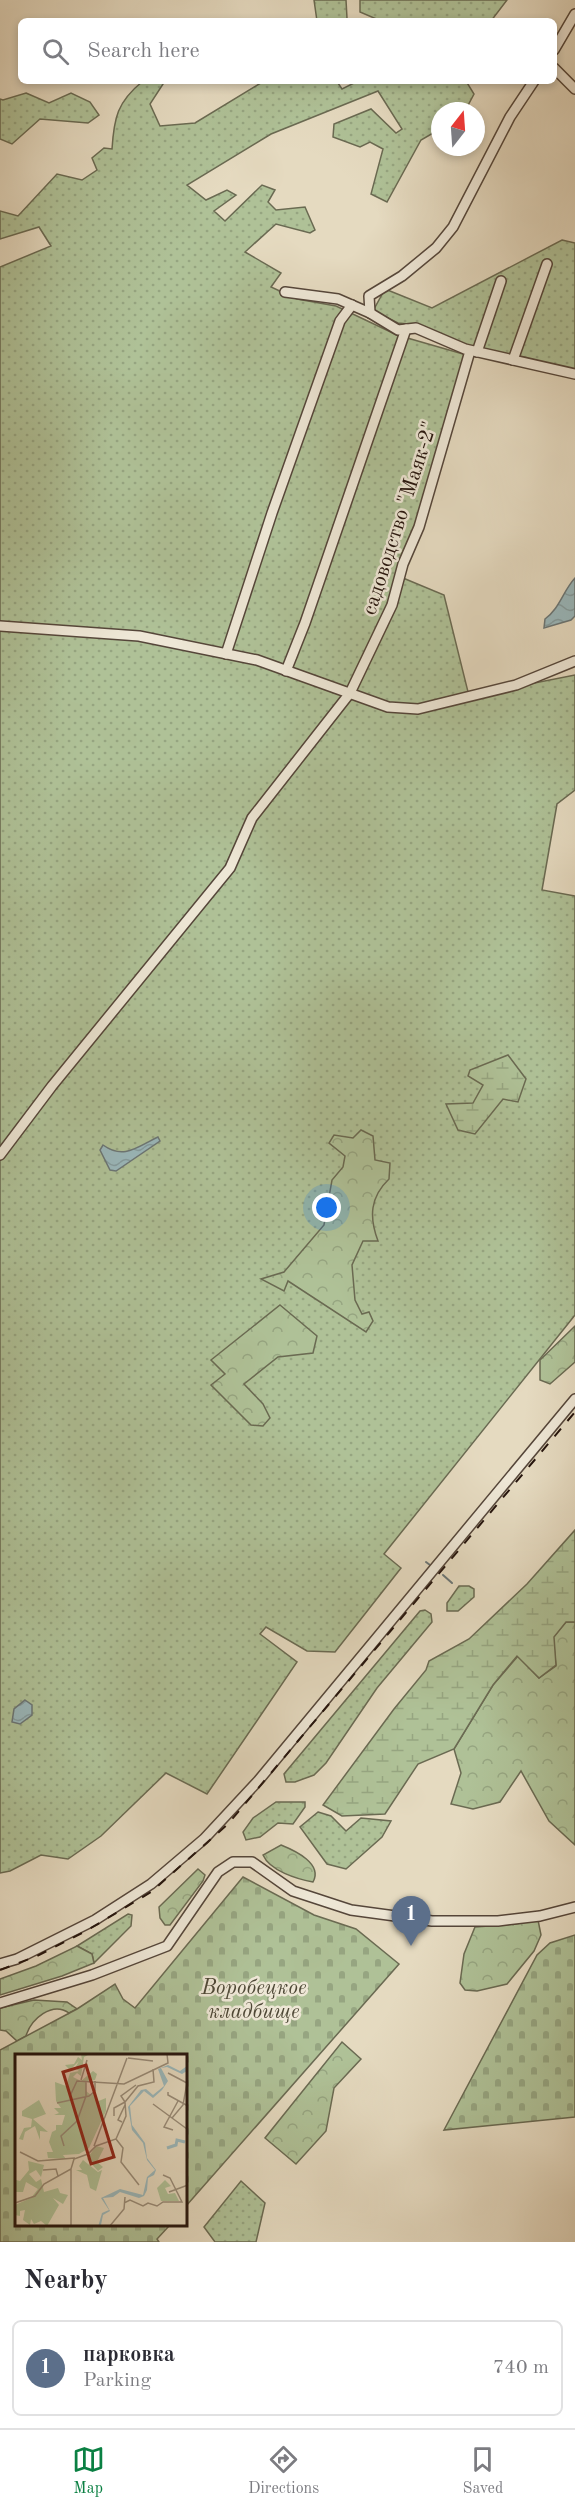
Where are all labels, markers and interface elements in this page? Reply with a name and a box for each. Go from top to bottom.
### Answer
search box [18,18,557,84]
icon: search [39,35,72,68]
text: Search here [87,40,200,62]
north arrow [431,102,485,156]
street label: садоводство "Маяк-2" [359,419,442,618]
your location [312,1193,341,1222]
pin: 1 [392,1896,430,1946]
park label: Воробецкое кладбище [200,1978,307,2023]
inset map [15,2054,188,2227]
text: Nearby [24,2268,108,2294]
text: парковка [83,2344,175,2366]
text: 1 [40,2358,51,2378]
text: 740 m [493,2358,549,2378]
text: Parking [83,2371,151,2391]
tab: Map [72,2443,105,2499]
tab: Directions [248,2443,319,2499]
tab: Saved [463,2443,503,2499]

